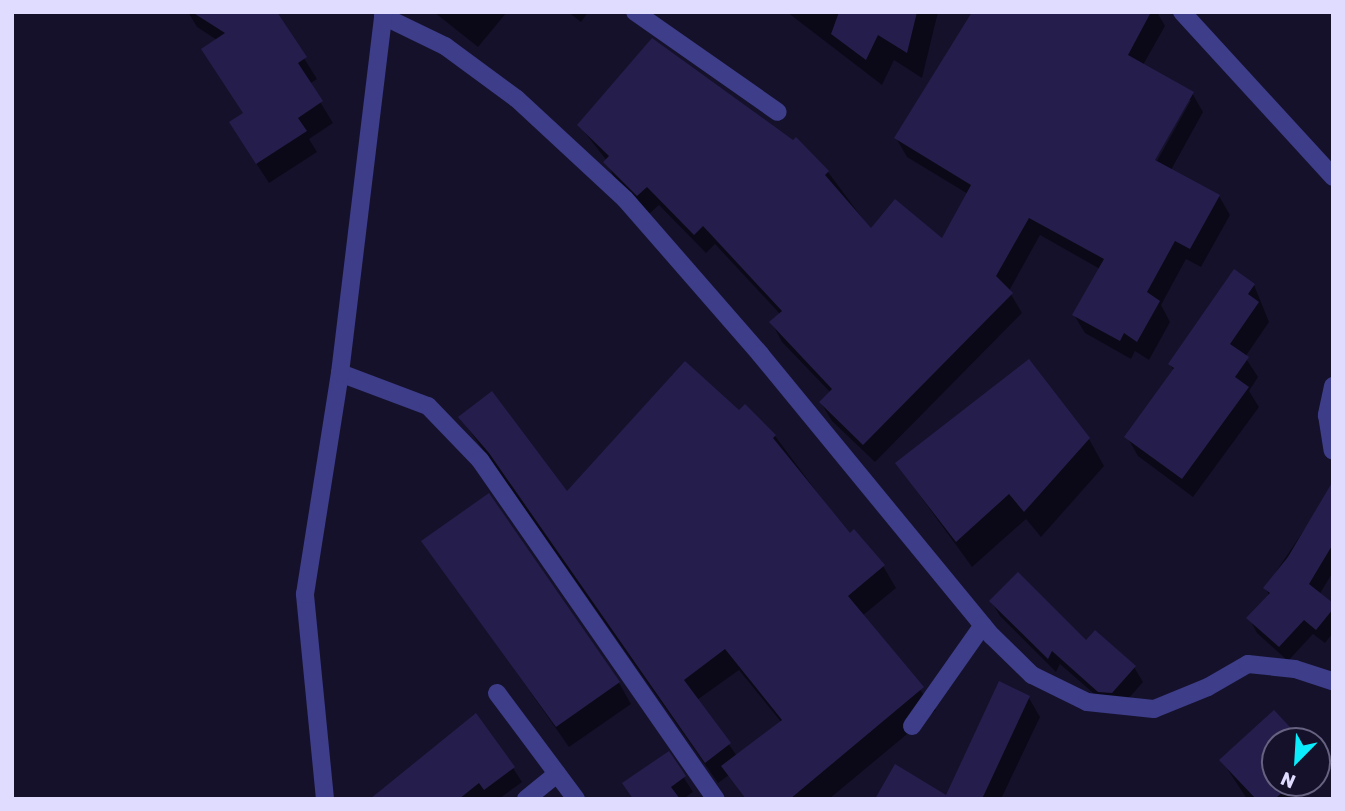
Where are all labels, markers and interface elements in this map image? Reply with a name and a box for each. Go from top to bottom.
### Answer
north arrow [1261,727,1331,797]
text: N [1277,767,1299,793]

